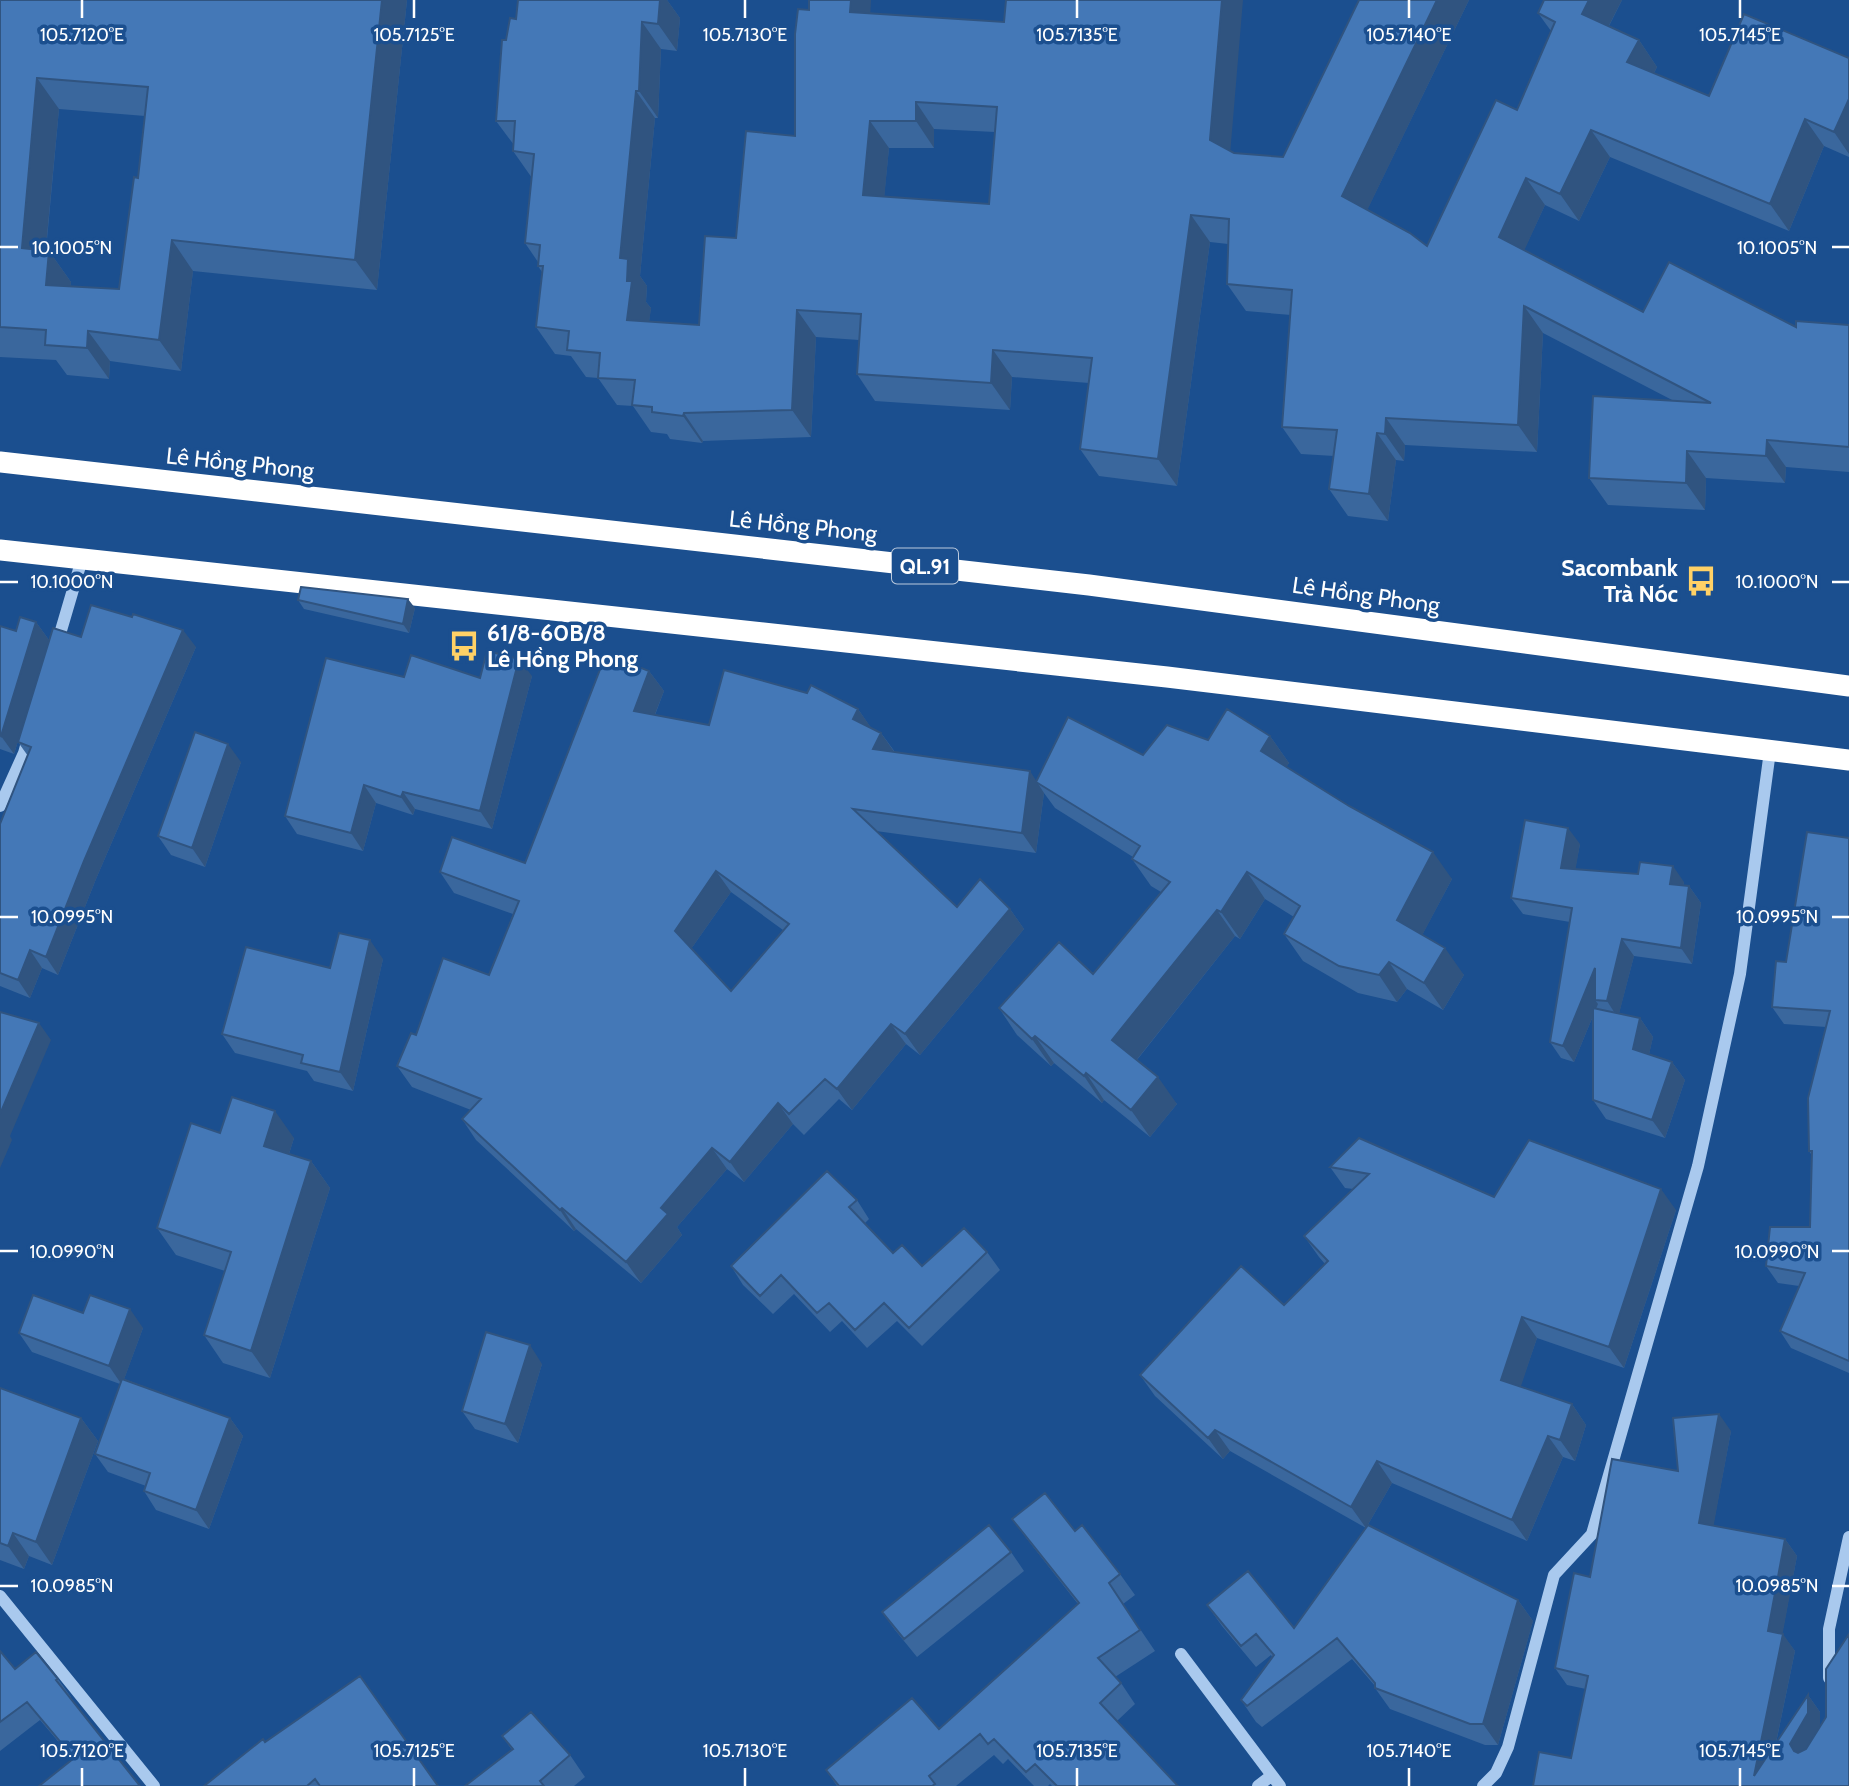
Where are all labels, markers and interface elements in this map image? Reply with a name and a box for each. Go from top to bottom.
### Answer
text: 105.7120°E [40,24,124,46]
text: 105.7125°E [373,24,455,46]
text: 105.7130°E [703,24,787,46]
text: 105.7135°E [1036,24,1118,46]
text: 105.7140°E [1366,24,1452,46]
text: 105.7145°E [1699,24,1781,46]
text: 10.1005°N [32,237,112,259]
text: 10.1005°N [1737,237,1817,259]
street label: Lê Hồng Phong [165,441,316,485]
street label: Lê Hồng Phong [728,504,879,548]
road number: QL.91 [892,548,958,584]
place label: Sacombank Trà Nóc [1561,554,1679,608]
bus stop icon: Sacombank Trà Nóc [1684,564,1718,598]
text: 10.1000°N [30,571,114,593]
street label: Lê Hồng Phong [1290,571,1442,619]
text: 10.1000°N [1735,571,1819,593]
place label: 61/8-60B/8 Lê Hồng Phong [487,619,638,673]
bus stop icon: 61/8-60B/8 Lê Hồng Phong [447,629,481,663]
text: 10.0995°N [31,906,113,928]
text: 10.0995°N [1736,906,1818,928]
text: 10.0990°N [29,1241,115,1263]
text: 10.0990°N [1734,1241,1820,1263]
text: 10.0985°N [31,1575,113,1597]
text: 10.0985°N [1736,1575,1818,1597]
text: 105.7120°E [40,1740,124,1762]
text: 105.7125°E [373,1740,455,1762]
text: 105.7130°E [703,1740,787,1762]
text: 105.7135°E [1036,1740,1118,1762]
text: 105.7140°E [1366,1740,1452,1762]
text: 105.7145°E [1699,1740,1781,1762]

